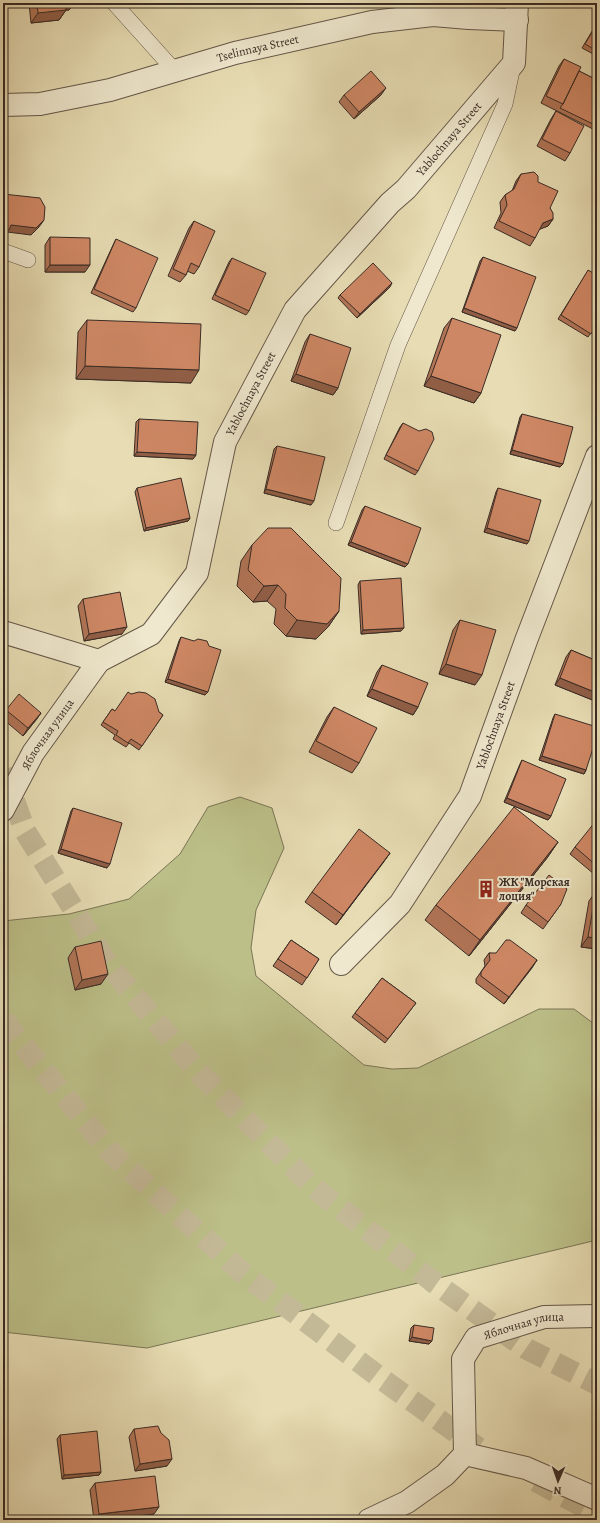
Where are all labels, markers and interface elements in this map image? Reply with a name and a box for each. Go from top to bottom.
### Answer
street label: Tselinnaya Street [215,31,300,66]
street label: Yablochnaya Street [412,99,485,180]
street label: Yablochnaya Street [221,349,279,439]
street label: Yablochnaya Street [472,679,519,773]
street label: Яблочная улица [18,695,78,773]
place label: ЖК "Морская лоция" [498,874,570,904]
building icon: ЖК "Морская лоция" [476,879,496,899]
street label: Яблочная улица [481,1309,564,1343]
north arrow [538,1461,578,1501]
text: N [553,1483,562,1498]

